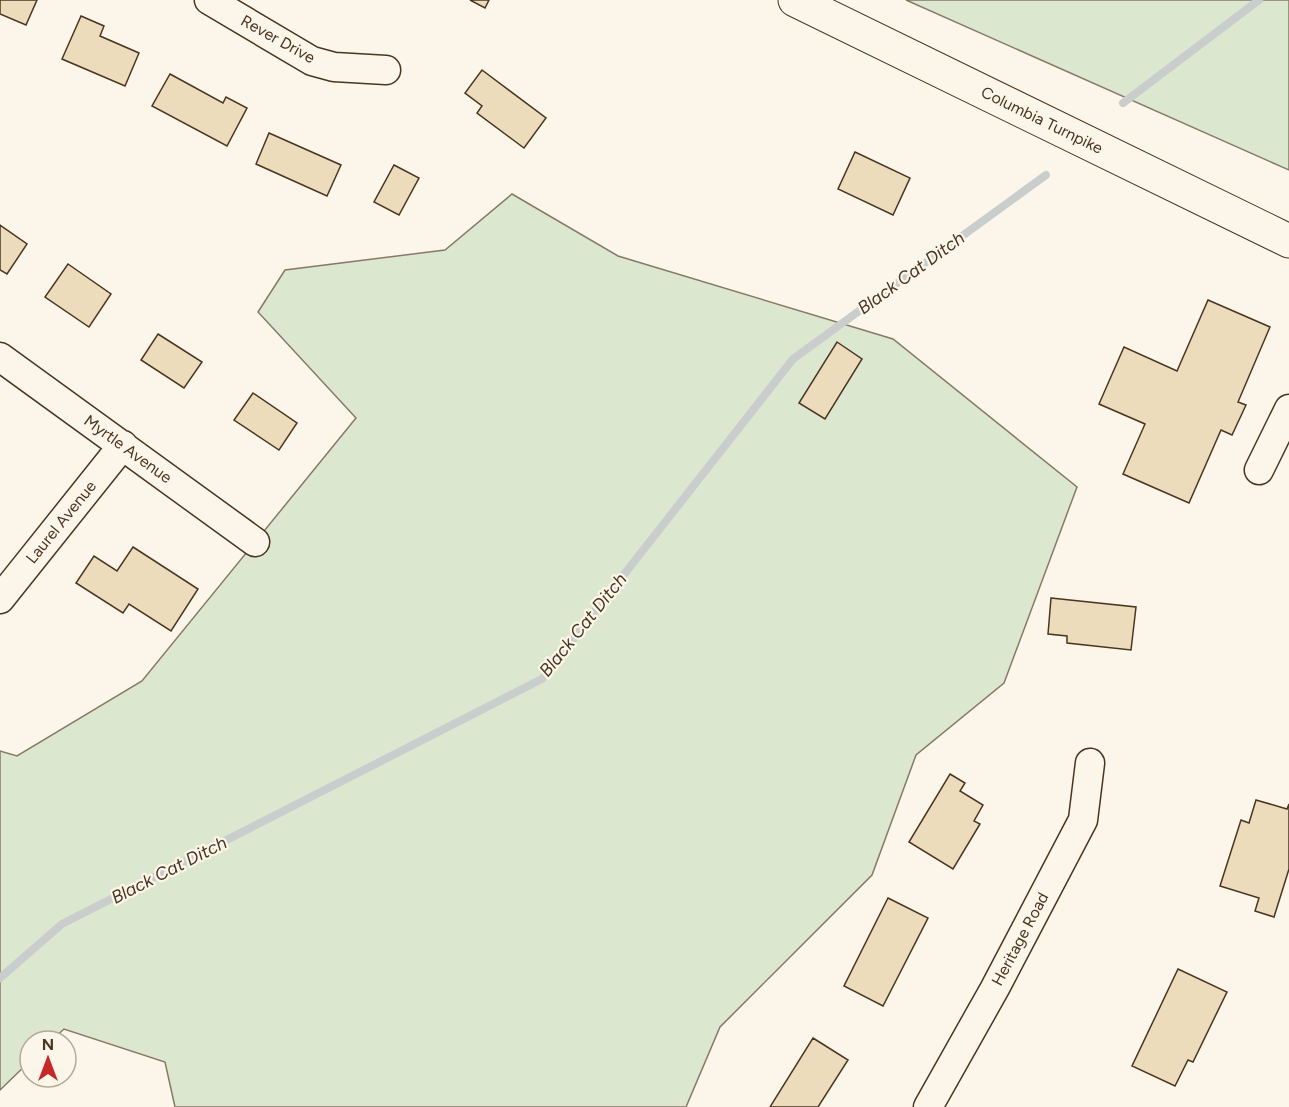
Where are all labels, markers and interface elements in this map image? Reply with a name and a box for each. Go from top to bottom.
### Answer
street label: Rever Drive [238,11,319,67]
street label: Columbia Turnpike [978,82,1106,158]
water label: Black Cat Ditch [853,227,969,319]
street label: Myrtle Avenue [80,411,176,487]
street label: Laurel Avenue [22,477,100,567]
water label: Black Cat Ditch [535,569,631,681]
water label: Black Cat Ditch [108,831,230,909]
street label: Heritage Road [987,889,1053,989]
north arrow [18,1029,78,1089]
text: N [42,1035,54,1054]

